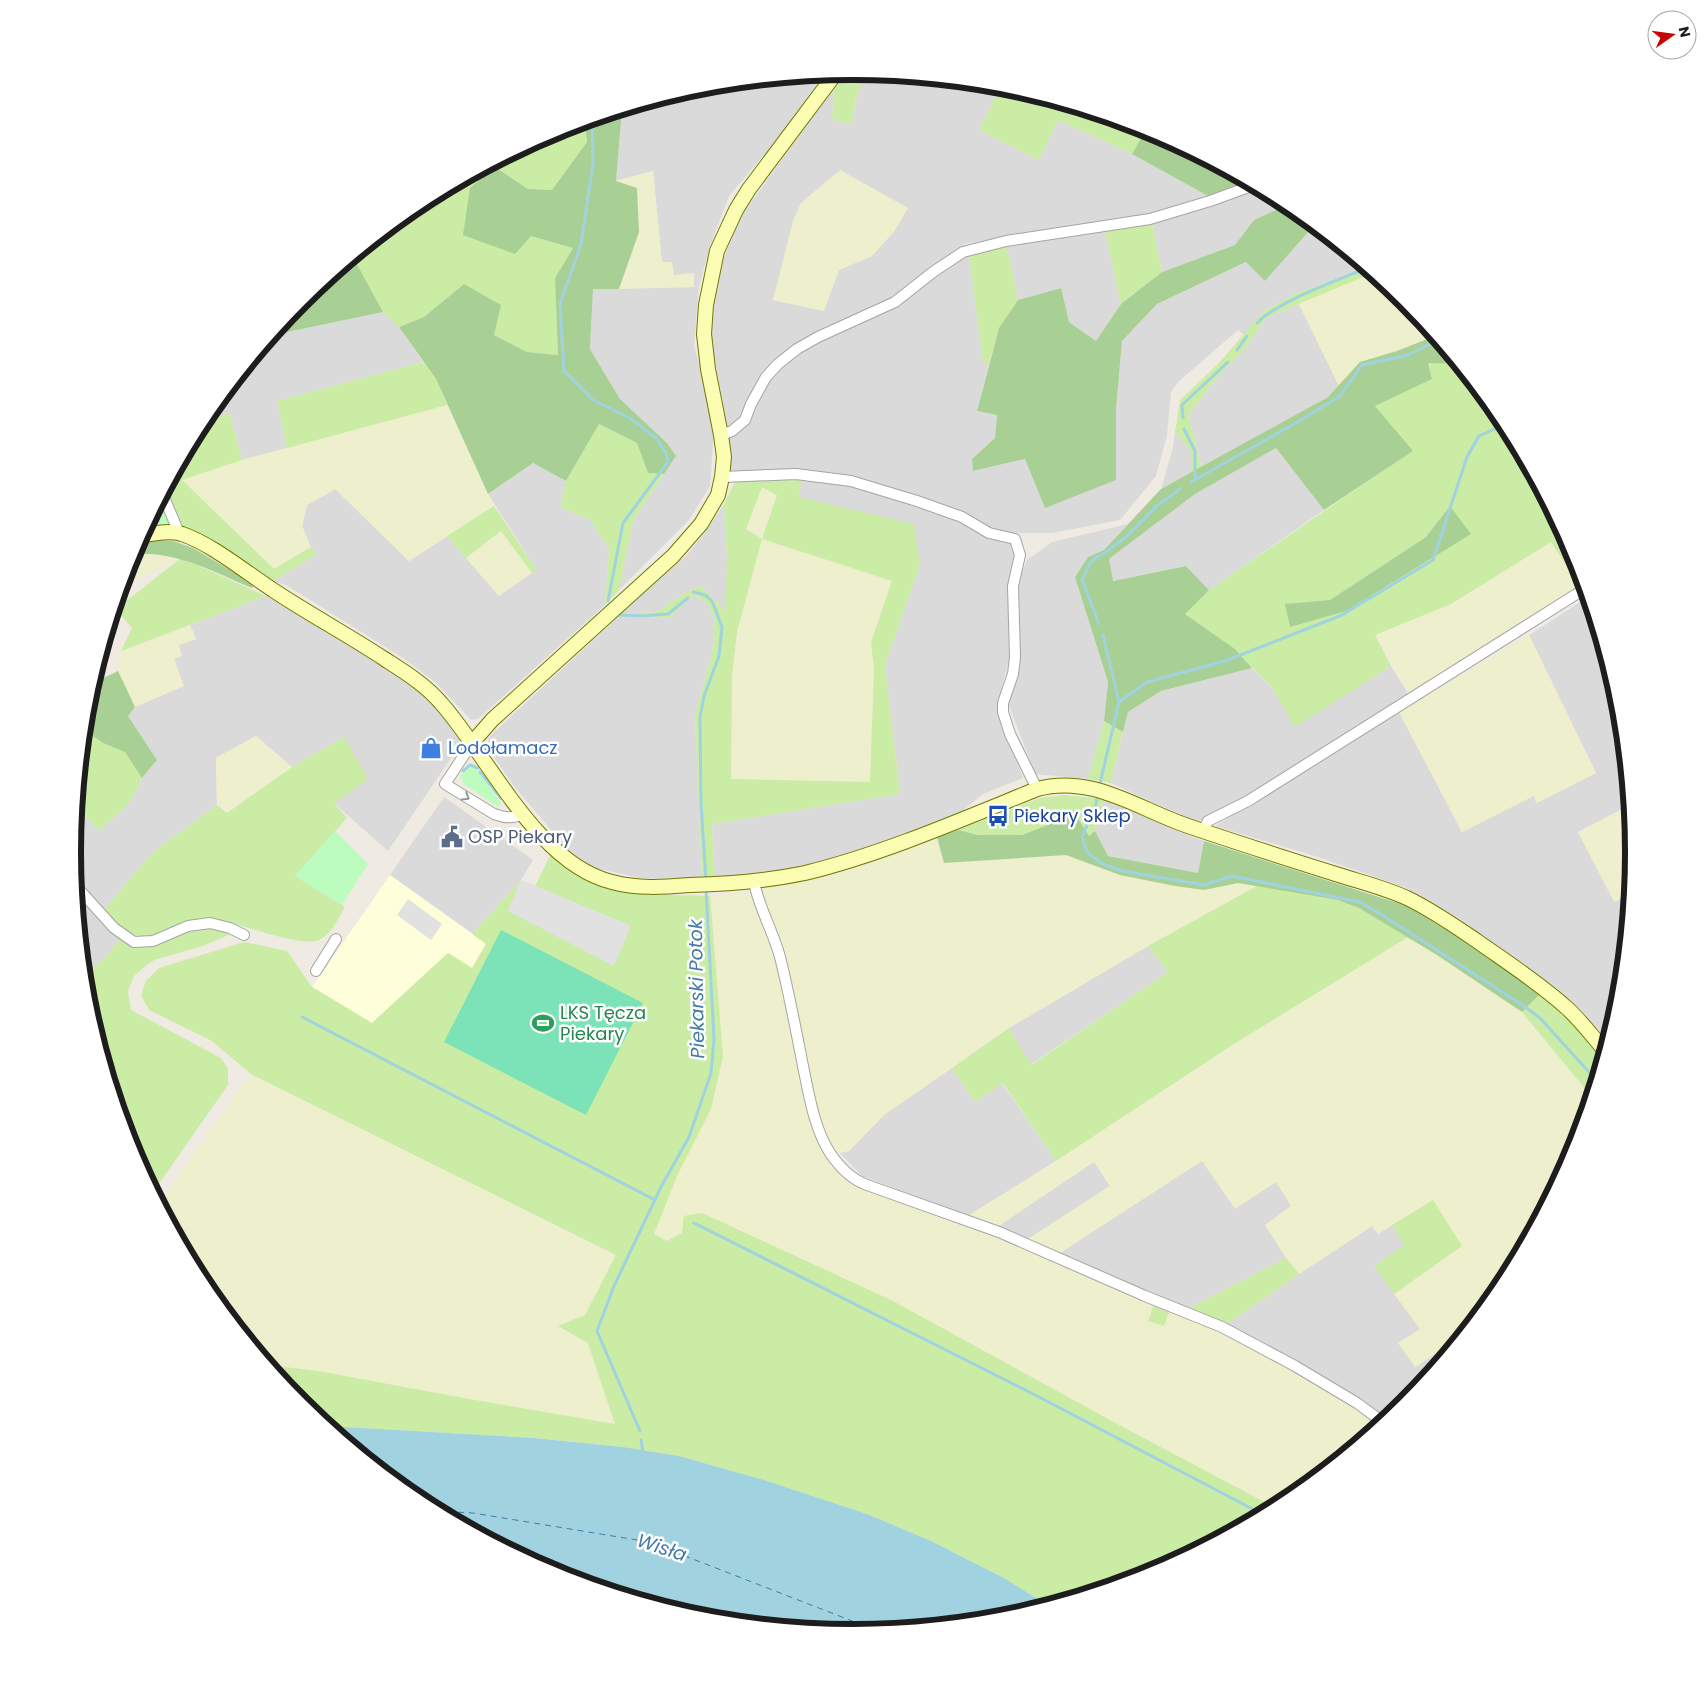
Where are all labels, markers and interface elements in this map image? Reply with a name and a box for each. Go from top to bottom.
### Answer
north arrow [1647,10,1697,60]
text: N [1674,24,1696,39]
shop icon: Lodołamacz [418,735,444,761]
place label: Lodołamacz [448,735,558,760]
one-way arrow [461,790,470,800]
bus stop icon: Piekary Sklep [985,803,1011,829]
place label: Piekary Sklep [1014,803,1131,828]
public building icon: OSP Piekary [439,824,465,850]
place label: OSP Piekary [468,824,572,849]
water label: Piekarski Potok [682,918,711,1059]
place label: LKS Tęcza Piekary [560,1000,646,1046]
sports icon: LKS Tęcza Piekary [530,1010,556,1036]
water label: Wisła [634,1527,690,1568]

